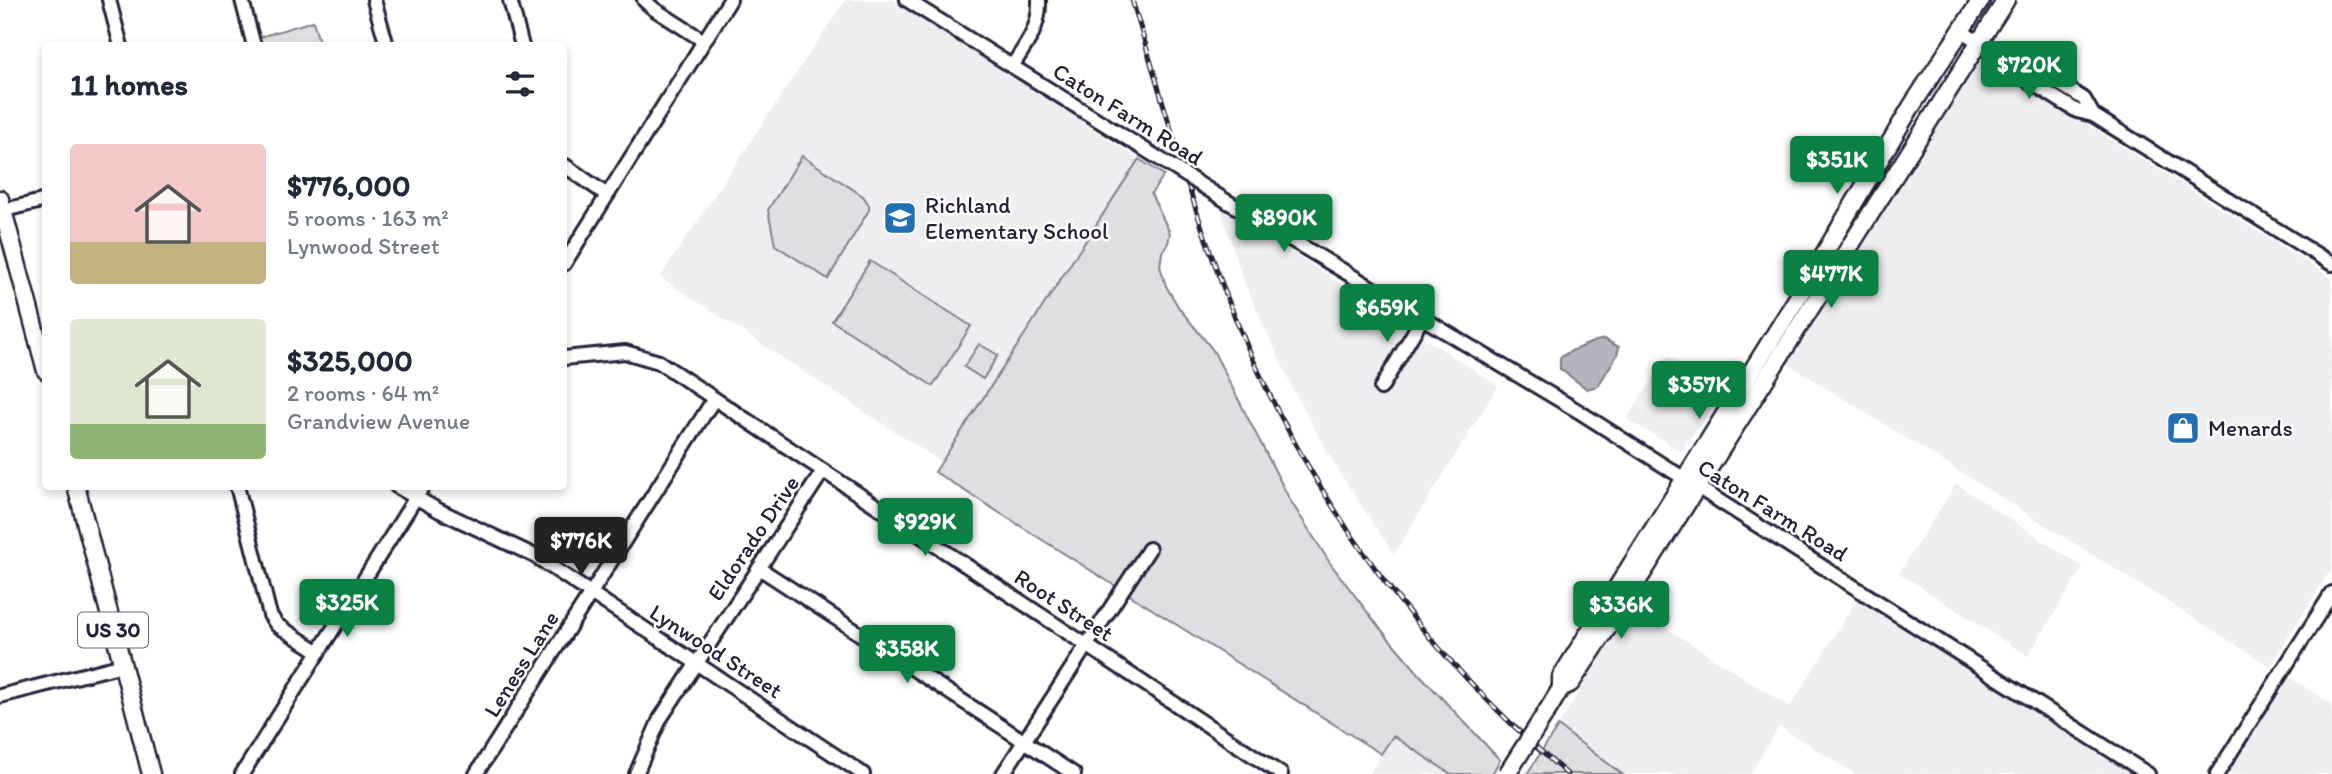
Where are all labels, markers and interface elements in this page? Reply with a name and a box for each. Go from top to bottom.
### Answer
pin: $720K [1980,42,2078,101]
text: $720K [1997,50,2061,78]
street label: Caton Farm Road [1048,57,1208,171]
icon: filters [501,65,539,103]
text: 11 homes [70,66,188,103]
pin: $351K [1788,136,1886,196]
text: $351K [1806,145,1868,173]
text: $776,000 [287,167,410,204]
icon: home [126,172,210,256]
place label: Richland Elementary School [925,191,1109,245]
pin: $890K [1235,194,1333,254]
school or university icon: Richland Elementary School [881,199,919,237]
text: $890K [1251,203,1317,231]
text: 5 rooms · 163 m² [287,204,449,232]
text: Lynwood Street [287,232,440,260]
pin: $477K [1782,250,1880,310]
text: $477K [1800,259,1863,287]
pin: $659K [1338,284,1436,344]
text: $659K [1356,293,1418,321]
text: $325,000 [287,342,413,379]
icon: home [126,347,210,431]
pin: $357K [1650,362,1748,421]
text: $357K [1668,370,1730,398]
text: 2 rooms · 64 m² [287,379,439,407]
text: Grandview Avenue [287,407,470,435]
shop icon: Menards [2164,409,2202,447]
place label: Menards [2208,414,2293,442]
street label: Caton Farm Road [1693,453,1853,567]
street label: Eldorado Drive [701,470,805,606]
pin: $929K [876,498,974,558]
text: $929K [894,507,956,535]
pin: $776K [532,518,630,577]
text: $776K [550,526,612,554]
street label: Root Street [1009,563,1119,647]
pin: $325K [298,580,396,639]
pin: $336K [1572,582,1670,641]
text: $325K [315,588,379,616]
text: $336K [1589,590,1653,618]
street label: Lynwood Street [644,598,788,704]
street label: Leness Lane [477,606,565,722]
road number: US 30 [78,612,148,648]
pin: $358K [858,626,956,685]
text: $358K [875,634,939,662]

